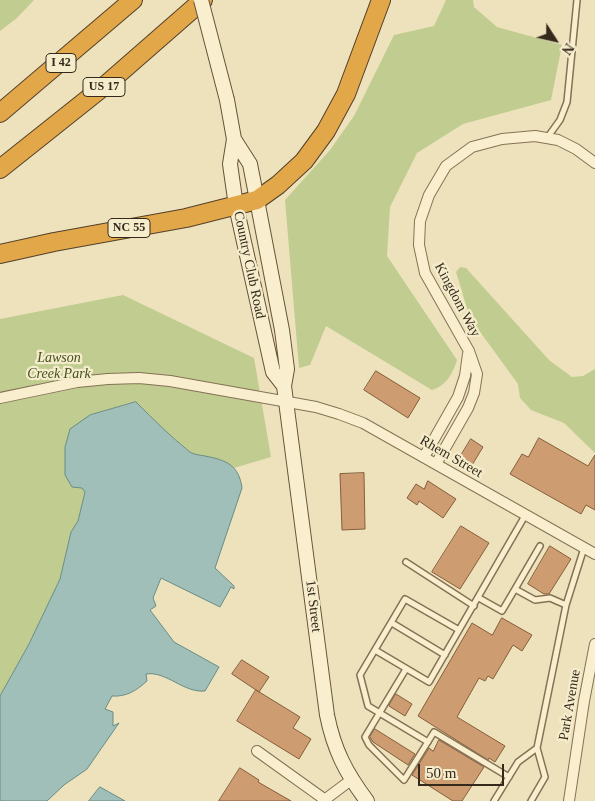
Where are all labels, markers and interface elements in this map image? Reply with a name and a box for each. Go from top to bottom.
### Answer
north arrow [530,15,580,65]
text: N [559,40,577,57]
road number: I 42 [46,54,76,72]
road number: US 17 [83,77,125,96]
street label: Country Club Road [229,210,269,320]
road number: NC 55 [108,218,150,238]
street label: Kingdom Way [430,260,484,340]
park label: Lawson Creek Park [27,350,91,382]
street label: Rhem Street [417,432,485,482]
street label: 1st Street [301,579,325,633]
street label: Park Avenue [556,668,584,742]
scale bar [420,754,506,786]
text: 50 m [426,765,456,781]

